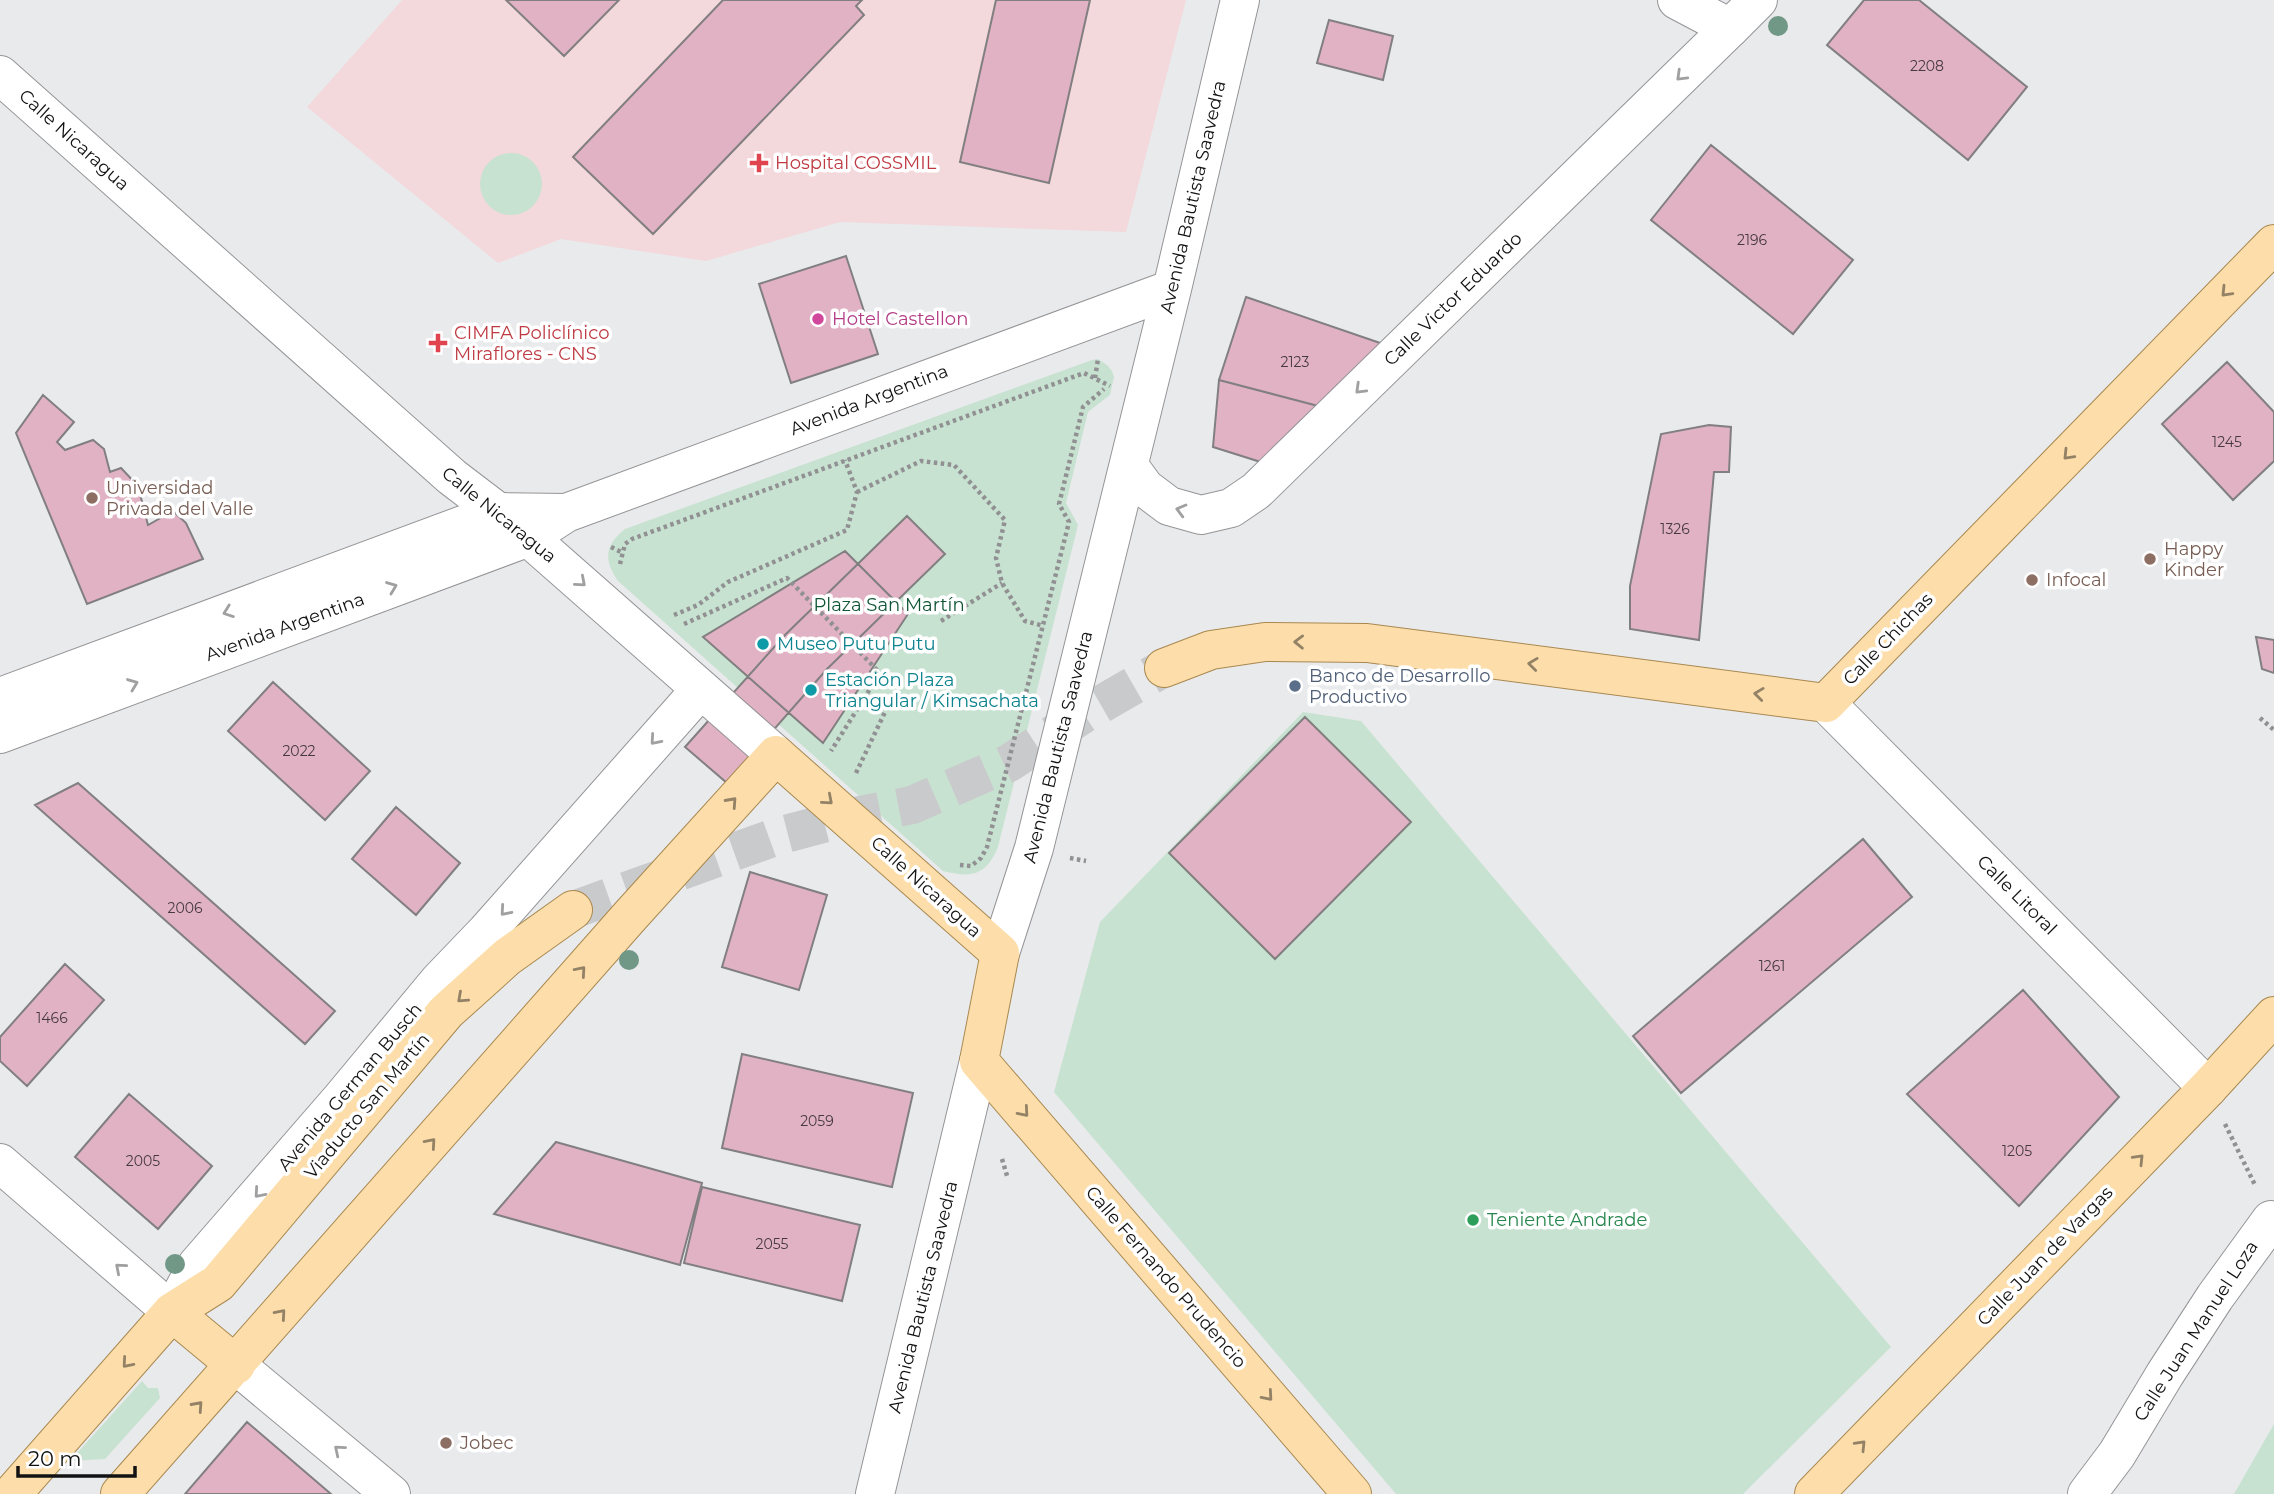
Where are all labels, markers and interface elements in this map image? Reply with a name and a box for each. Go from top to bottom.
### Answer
house number: 2208 [1910,57,1944,75]
one-way arrow [1676,67,1689,80]
street label: Avenida Bautista Saavedra [1155,78,1231,316]
street label: Calle Nicaragua [14,85,134,195]
place label: Hospital COSSMIL [775,152,937,174]
marker: Hospital COSSMIL [749,153,769,173]
street label: Calle Victor Eduardo [1379,227,1527,371]
house number: 2196 [1737,231,1768,249]
one-way arrow [2222,284,2235,297]
place label: Hotel Castellon [832,308,968,330]
marker: Hotel Castellon [810,311,826,327]
place label: CIMFA Policlínico Miraflores - CNS [454,322,609,365]
marker: CIMFA Policlínico Miraflores - CNS [428,333,448,353]
house number: 2123 [1281,353,1310,371]
street label: Avenida Argentina [787,360,951,440]
one-way arrow [1356,380,1369,393]
house number: 1245 [2212,433,2242,451]
one-way arrow [2063,447,2076,460]
street label: Calle Nicaragua [437,462,561,568]
place label: Universidad Privada del Valle [106,477,254,520]
marker: Universidad Privada del Valle [84,490,100,506]
one-way arrow [1175,503,1187,518]
house number: 1326 [1660,520,1690,538]
place label: Happy Kinder [2164,538,2224,581]
marker: Happy Kinder [2142,551,2158,567]
place label: Infocal [2046,569,2106,591]
marker: Infocal [2024,572,2040,588]
one-way arrow [572,574,585,586]
one-way arrow [385,582,397,596]
street label: Avenida Argentina [203,588,367,666]
street label: Calle Chichas [1838,588,1938,690]
park label: Plaza San Martín [813,594,965,616]
one-way arrow [222,604,234,618]
street label: Avenida Bautista Saavedra [1018,629,1098,865]
place label: Museo Putu Putu [777,633,936,655]
one-way arrow [1293,634,1303,650]
marker: Museo Putu Putu [755,636,771,652]
one-way arrow [1527,657,1539,672]
place label: Banco de Desarrollo Productivo [1309,665,1491,708]
place label: Estación Plaza Triangular / Kimsachata [825,669,1039,712]
one-way arrow [126,678,138,692]
marker: Banco de Desarrollo Productivo [1287,678,1303,694]
marker: Estación Plaza Triangular / Kimsachata [803,682,819,698]
one-way arrow [1753,686,1765,701]
one-way arrow [651,731,663,744]
house number: 2022 [282,742,316,760]
one-way arrow [819,792,832,804]
one-way arrow [724,797,736,810]
street label: Calle Nicaragua [866,832,986,942]
street label: Calle Litoral [1972,850,2062,940]
house number: 2006 [168,899,203,917]
one-way arrow [501,903,513,916]
house number: 1261 [1759,957,1785,975]
one-way arrow [573,967,585,980]
one-way arrow [457,990,470,1002]
street label: Avenida German Busch [273,999,427,1175]
house number: 1466 [36,1009,68,1027]
street label: Viaducto San Martín [300,1029,434,1183]
one-way arrow [1016,1104,1028,1117]
house number: 2059 [800,1112,834,1130]
one-way arrow [423,1138,435,1151]
house number: 1205 [2002,1142,2032,1160]
house number: 2005 [126,1152,160,1170]
one-way arrow [2131,1154,2144,1167]
street label: Avenida Bautista Saavedra [883,1179,963,1415]
street label: Calle Juan de Vargas [1973,1181,2118,1330]
street label: Calle Fernando Prudencio [1081,1182,1251,1372]
one-way arrow [255,1185,267,1198]
place label: Teniente Andrade [1487,1209,1647,1231]
marker: Teniente Andrade [1465,1212,1481,1228]
house number: 2055 [756,1235,789,1253]
street label: Calle Juan Manuel Loza [2129,1237,2263,1425]
one-way arrow [115,1264,128,1276]
one-way arrow [273,1309,285,1322]
one-way arrow [123,1355,135,1368]
one-way arrow [1260,1388,1272,1401]
one-way arrow [190,1401,202,1414]
place label: Jobec [459,1432,514,1454]
scale bar [18,1434,135,1478]
marker: Jobec [438,1435,454,1451]
one-way arrow [1853,1440,1866,1453]
text: 20 m [28,1446,82,1471]
one-way arrow [334,1446,347,1458]

